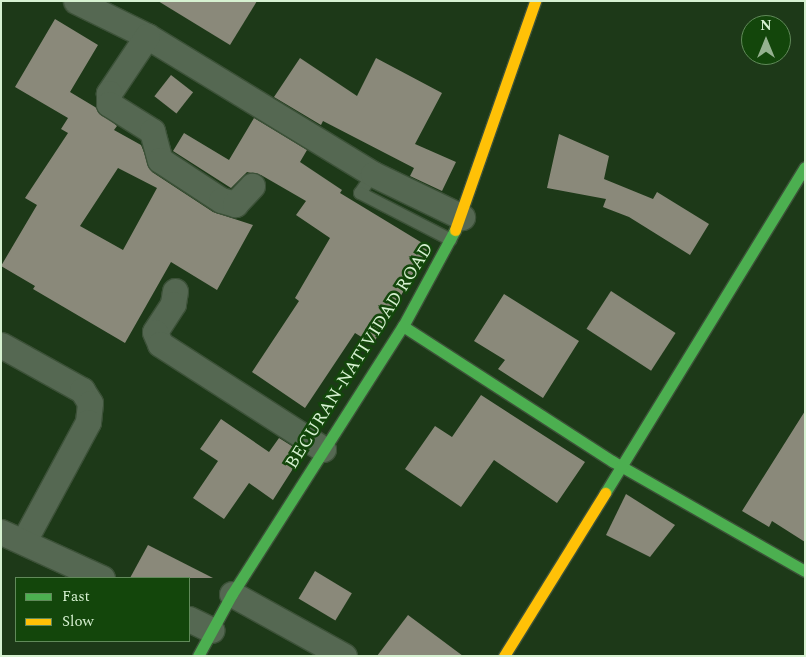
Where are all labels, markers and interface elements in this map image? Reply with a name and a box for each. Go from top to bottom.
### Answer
north arrow [741,15,791,65]
text: N [760,15,772,36]
street label: BECURAN-NATIVIDAD ROAD [281,239,439,473]
legend [15,577,190,642]
text: Fast [62,585,90,608]
text: Slow [62,610,94,633]

